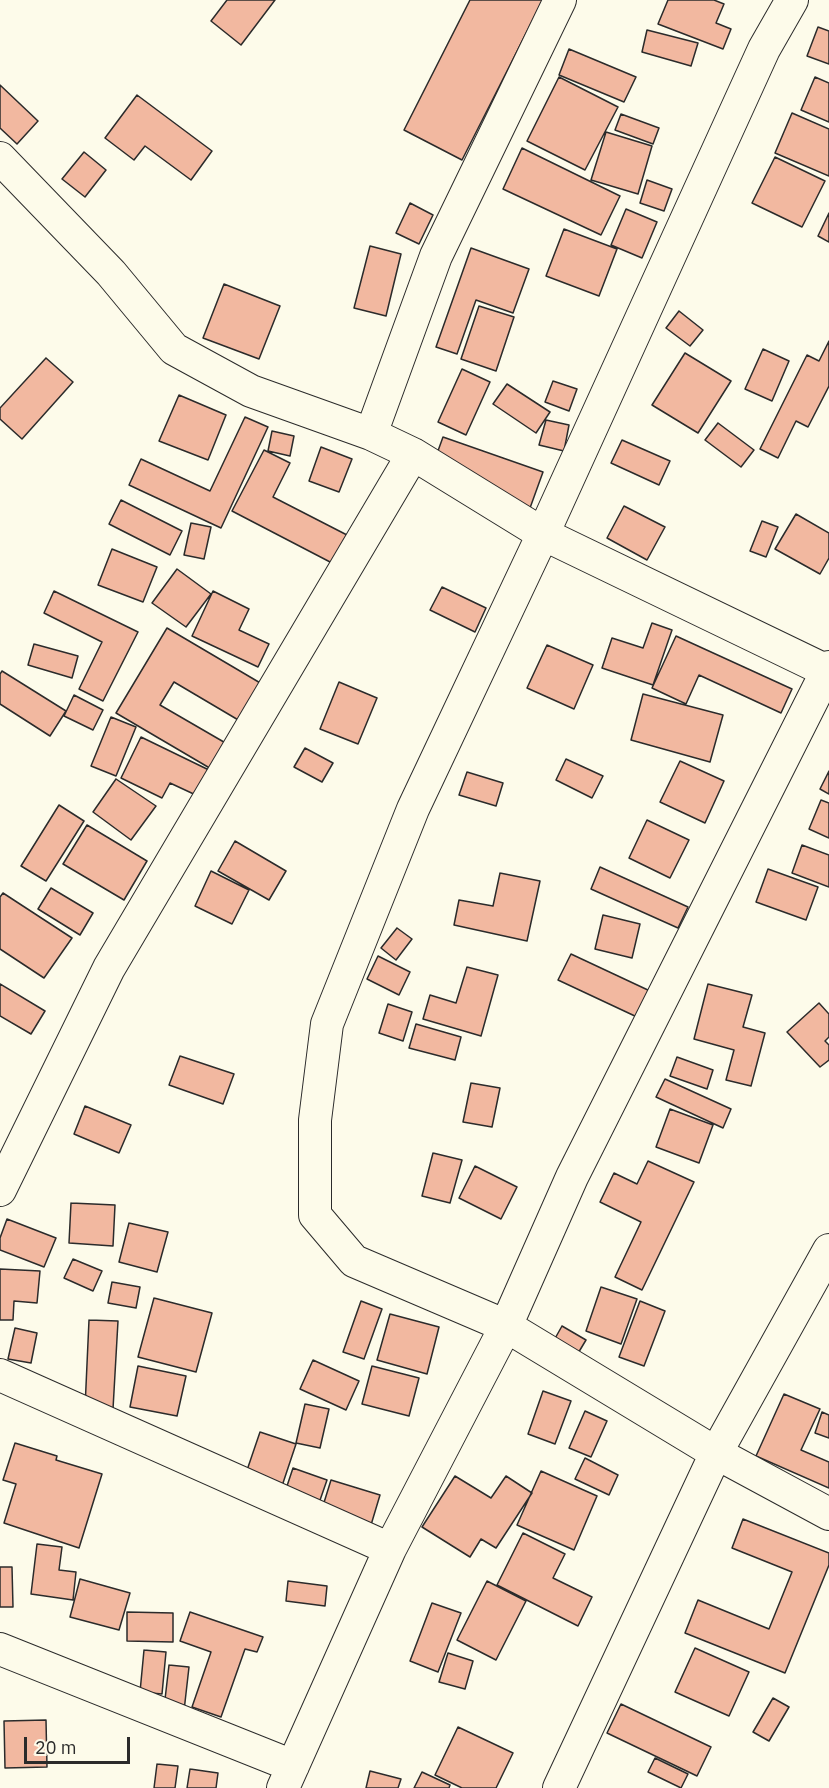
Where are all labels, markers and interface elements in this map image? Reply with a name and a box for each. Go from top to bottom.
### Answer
scale bar [27,1725,134,1763]
text: 20 m [35,1736,77,1759]

